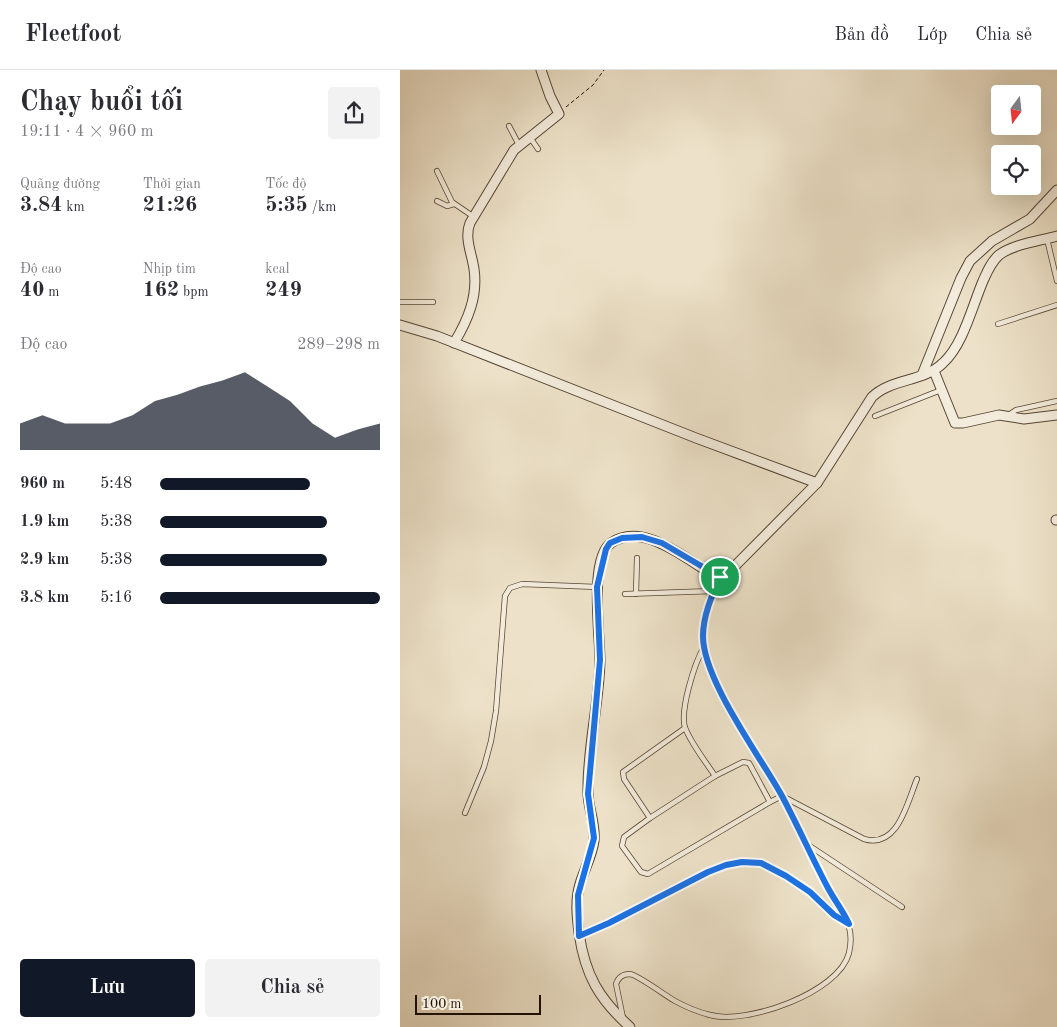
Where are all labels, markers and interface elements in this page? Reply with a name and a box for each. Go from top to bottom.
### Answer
text: Fleetfoot [25,23,121,47]
text: Bản đồ [835,26,889,44]
text: Lớp [917,26,947,44]
text: Chia sẻ [975,26,1032,44]
north arrow [991,85,1041,135]
map controls [991,85,1041,195]
button: share [328,87,380,139]
text: Chạy buổi tối [20,89,183,117]
text: 19:11 · 4 × 960 m [20,124,153,140]
button: locate [991,145,1041,195]
text: Quãng đường [20,177,100,191]
text: Thời gian [143,177,201,191]
text: Tốc độ [265,177,307,191]
text: 3.84 [20,195,62,216]
text: 21:26 [143,195,197,216]
text: 5:35 [265,195,308,216]
text: km [62,200,85,214]
text: /km [308,200,336,214]
text: Độ cao [20,262,62,276]
text: Nhịp tim [143,262,196,276]
text: kcal [265,262,289,276]
text: 40 [20,280,44,301]
text: 162 [143,280,179,301]
text: 249 [265,280,302,301]
text: m [44,285,59,299]
text: bpm [179,285,209,299]
text: Độ cao [20,337,68,353]
text: 289–298 m [297,337,380,353]
text: 960 m [20,476,65,492]
text: 5:48 [100,476,132,492]
text: 1.9 km [20,514,69,530]
text: 5:38 [100,514,132,530]
text: 2.9 km [20,552,69,568]
text: 5:38 [100,552,132,568]
pin [699,556,741,598]
icon: arrive [706,563,734,591]
text: 3.8 km [20,590,69,606]
text: 5:16 [100,590,132,606]
button: Lưu [20,959,195,1017]
button: Chia sẻ [205,959,380,1017]
scale bar [415,992,541,1015]
text: 100 m [422,997,461,1011]

